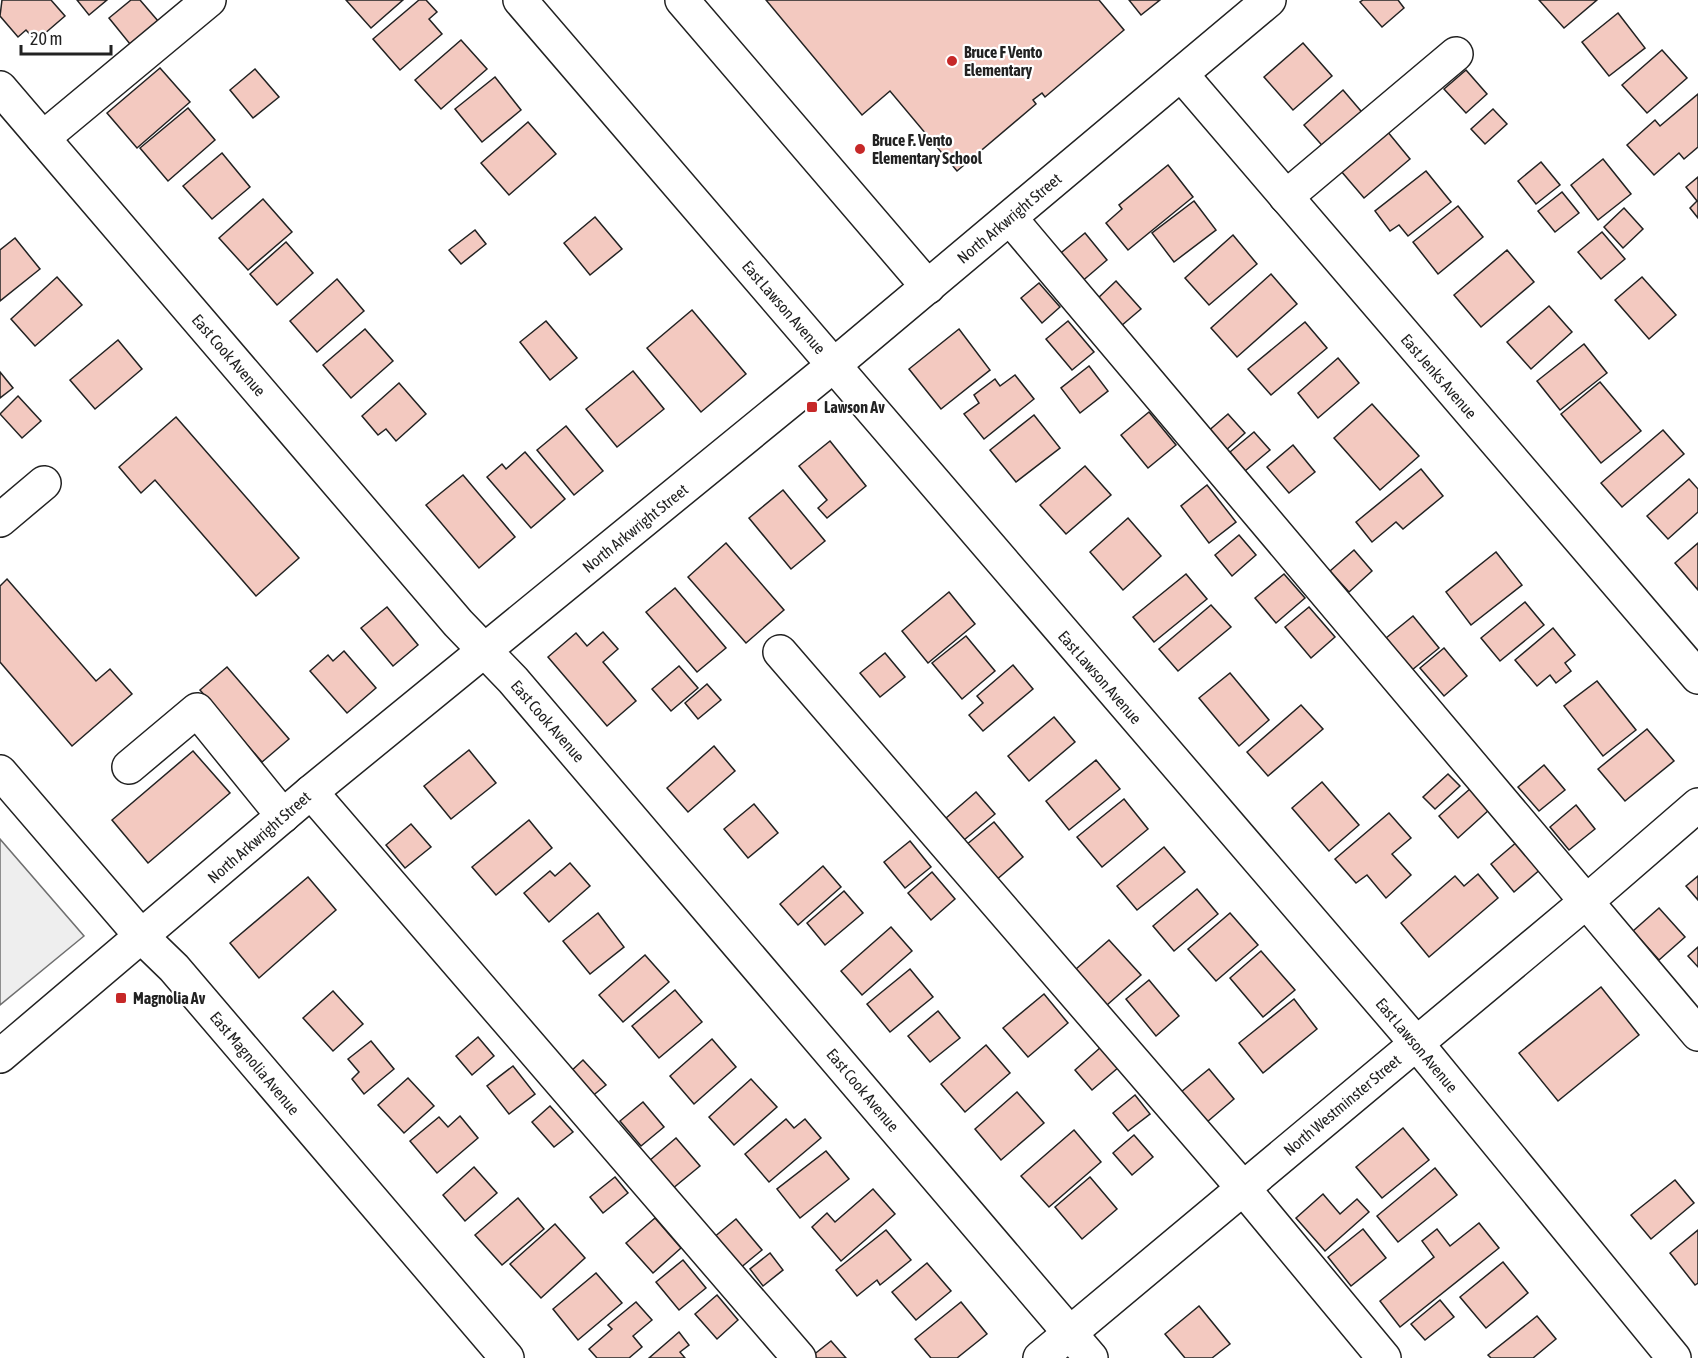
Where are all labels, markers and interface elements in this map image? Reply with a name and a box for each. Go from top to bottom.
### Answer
scale bar [21,18,111,56]
text: 20 m [30,28,62,49]
place label: Bruce F Vento Elementary [964,43,1043,79]
marker: Bruce F Vento Elementary [945,54,959,68]
place label: Bruce F. Vento Elementary School [872,131,983,167]
marker: Bruce F. Vento Elementary School [853,142,867,156]
street label: North Arkwright Street [953,169,1066,268]
street label: East Lawson Avenue [739,257,829,357]
street label: East Cook Avenue [189,310,269,400]
street label: East Jenks Avenue [1397,330,1481,422]
place label: Lawson Av [824,398,885,416]
marker: Lawson Av [805,400,819,414]
street label: North Arkwright Street [579,480,692,577]
street label: East Lawson Avenue [1055,627,1145,727]
street label: East Cook Avenue [508,676,588,766]
street label: North Arkwright Street [204,787,315,887]
place label: Magnolia Av [133,989,206,1007]
marker: Magnolia Av [114,991,128,1005]
street label: East Lawson Avenue [1372,994,1462,1096]
street label: East Magnolia Avenue [206,1008,303,1119]
street label: East Cook Avenue [823,1045,903,1135]
street label: North Westminster Street [1280,1051,1404,1159]

